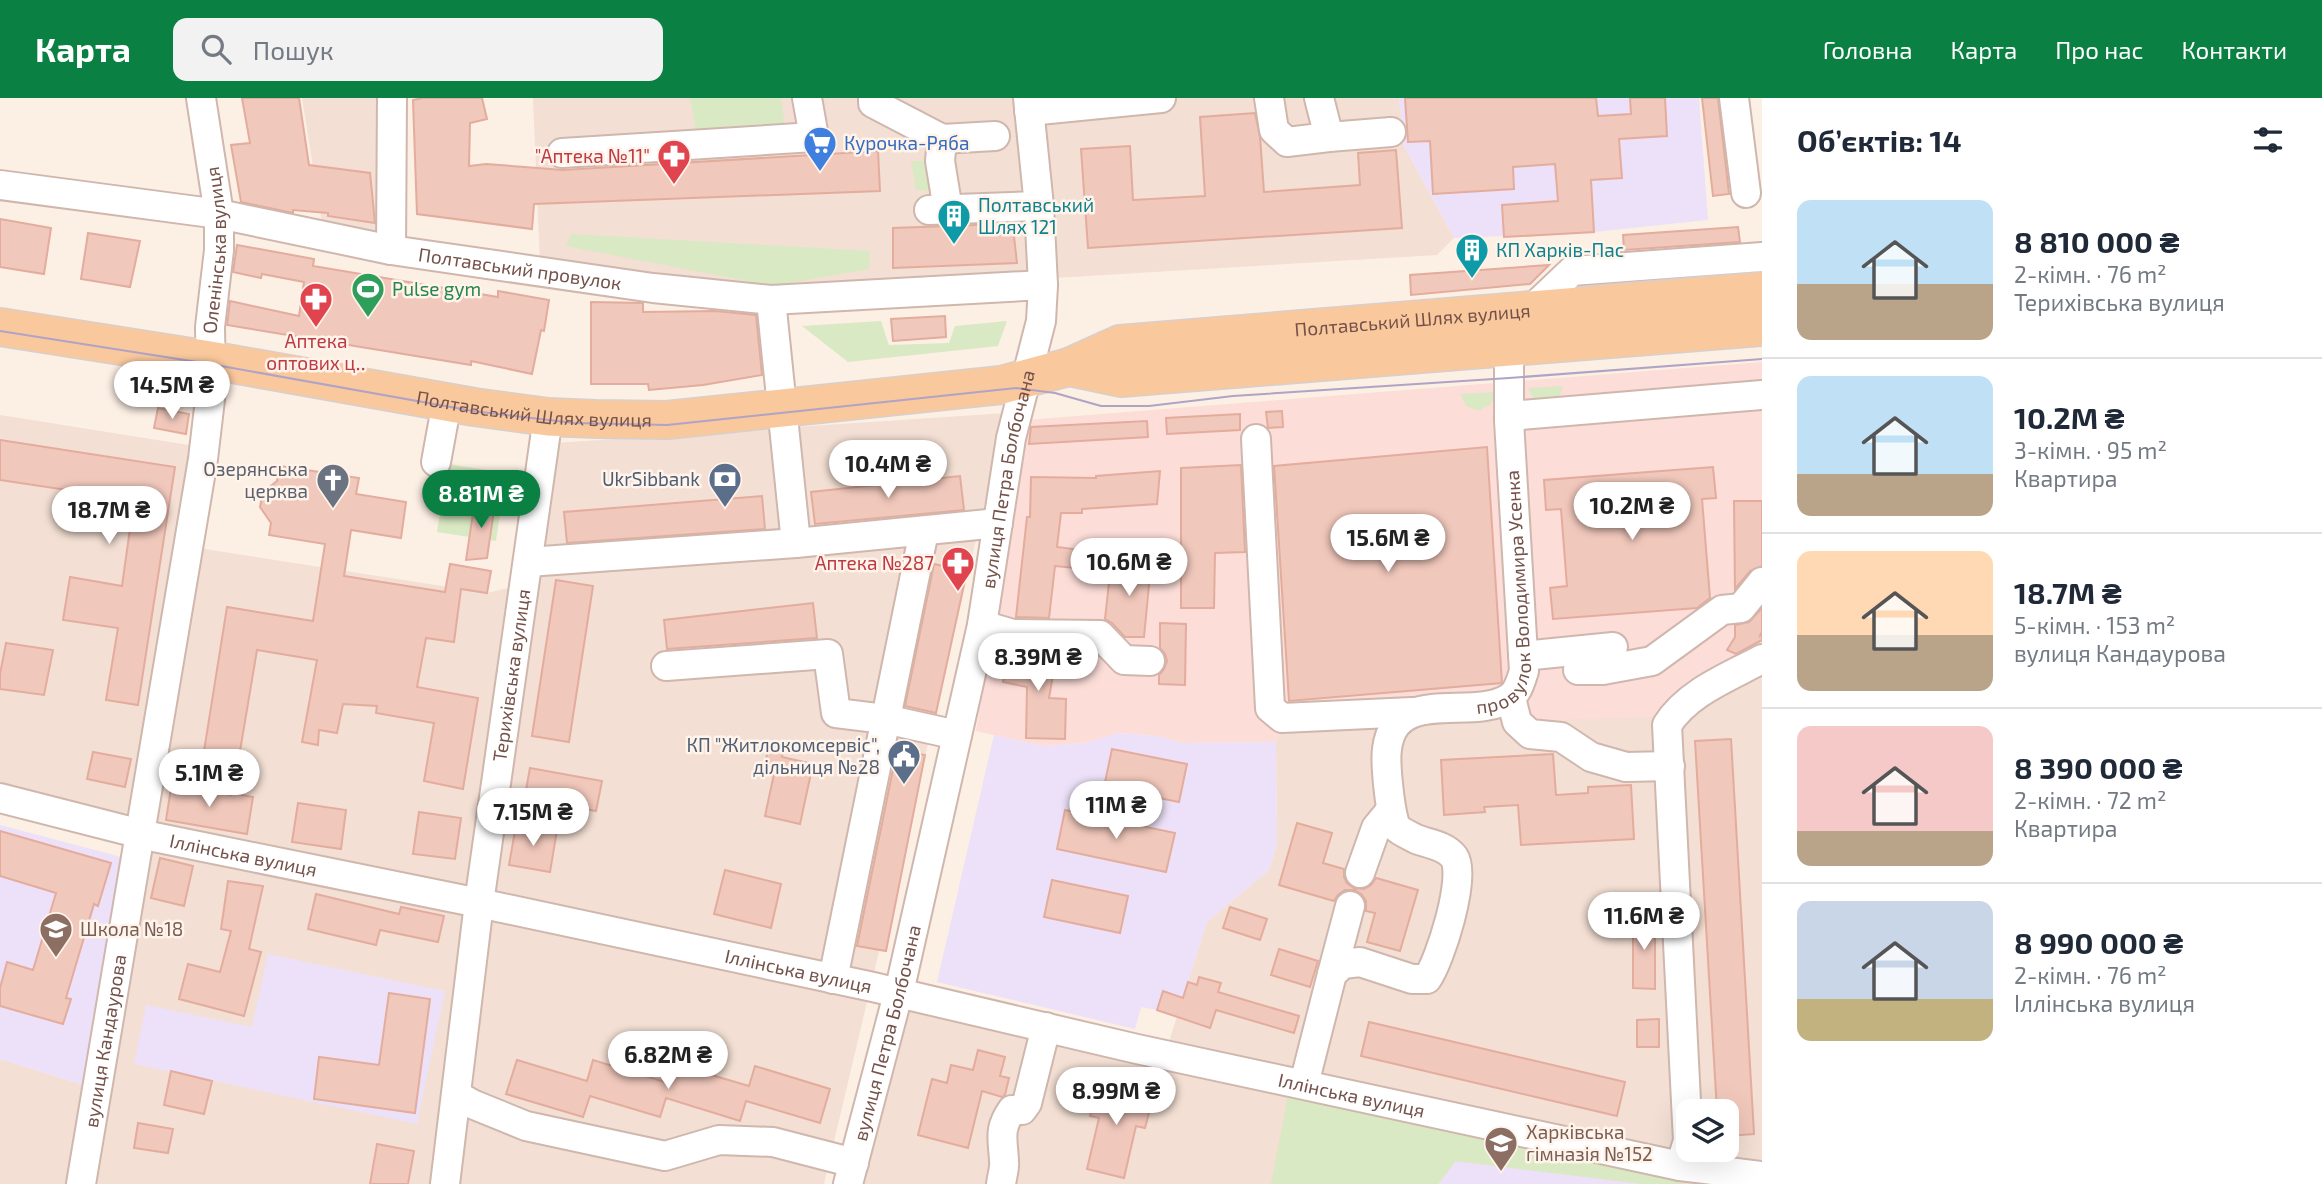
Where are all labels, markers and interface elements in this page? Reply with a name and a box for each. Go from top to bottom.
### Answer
search box [173,18,663,81]
text: Карта [35,29,131,69]
icon: search [197,30,235,68]
text: Пошук [253,34,334,65]
text: Головна [1823,35,1913,64]
text: Карта [1951,35,2017,64]
text: Про нас [2055,35,2143,64]
text: Контакти [2181,35,2287,64]
icon: filters [2249,121,2287,159]
text: Об’єктів: 14 [1797,122,1962,158]
supermarket icon: Курочка-Ряба [801,124,839,173]
place label: Курочка-Ряба [844,131,969,155]
pharmacy icon: "Аптека №11" [655,137,693,186]
place label: "Аптека №11" [535,144,650,167]
street label: Оленінська вулиця [198,165,231,334]
place label: Полтавський Шлях 121 [978,193,1094,238]
building icon: Полтавський Шлях 121 [935,197,973,246]
text: 8 810 000 ₴ [2014,223,2180,259]
icon: home [1853,228,1937,312]
building icon: КП Харків-Пас [1453,231,1491,280]
place label: КП Харків-Пас [1496,238,1624,261]
street label: Полтавський провулок [417,242,623,294]
text: 2-кімн. · 76 m² [2014,260,2167,288]
sports icon: Pulse gym [349,270,387,319]
place label: Pulse gym [392,277,481,300]
pharmacy icon: Аптека оптових ц‥ [297,280,335,329]
text: Терихівська вулиця [2014,288,2225,316]
street label: Полтавський Шлях вулиця [1293,298,1531,341]
place label: Аптека оптових ц‥ [266,329,366,374]
pin: 14.5M ₴ [107,362,237,421]
street label: вулиця Петра Болбочана [976,367,1039,590]
text: 14.5M ₴ [130,370,214,398]
street label: Полтавський Шлях вулиця [415,385,652,431]
text: 10.2M ₴ [2014,399,2125,435]
icon: home [1853,404,1937,488]
text: 3-кімн. · 95 m² [2014,436,2167,464]
pin: 10.4M ₴ [823,440,953,500]
text: 10.4M ₴ [845,449,931,477]
place label: Озерянська церква [203,457,308,502]
bank icon: UkrSibbank [706,460,744,509]
church icon: Озерянська церква [314,461,352,510]
text: Квартира [2014,464,2118,492]
place label: UkrSibbank [602,467,700,490]
pin: 8.81M ₴ [416,470,546,530]
street label: провулок Володимира Усенка [1475,470,1535,718]
text: 8.81M ₴ [438,479,524,507]
pin: 10.2M ₴ [1567,482,1697,542]
pin: 18.7M ₴ [44,486,174,546]
text: 10.2M ₴ [1590,491,1674,519]
text: 18.7M ₴ [68,495,150,523]
pin: 15.6M ₴ [1323,514,1453,574]
text: 15.6M ₴ [1346,523,1430,551]
pin: 10.6M ₴ [1064,538,1194,598]
pharmacy icon: Аптека №287 [939,544,977,593]
text: 10.6M ₴ [1087,547,1172,575]
place label: Аптека №287 [815,551,934,574]
text: 18.7M ₴ [2014,574,2122,610]
icon: home [1853,579,1937,663]
street label: Терихівська вулиця [487,587,534,763]
text: 5-кімн. · 153 m² [2014,611,2175,639]
pin: 8.39M ₴ [973,634,1103,693]
text: вулиця Кандаурова [2014,639,2226,667]
text: 8.39M ₴ [994,642,1082,670]
place label: КП "Житлокомсервіс", дільниця №28 [687,733,880,778]
public building icon: КП "Житлокомсервіс", дільниця №28 [885,737,923,786]
text: 8 390 000 ₴ [2014,749,2183,785]
pin: 5.1M ₴ [152,750,266,809]
icon: home [1853,754,1937,838]
text: 5.1M ₴ [175,758,243,786]
pin: 11M ₴ [1067,782,1165,841]
text: 2-кімн. · 72 m² [2014,786,2166,814]
pin: 7.15M ₴ [468,788,598,848]
text: 11M ₴ [1085,790,1147,818]
text: 7.15M ₴ [493,797,573,825]
text: Квартира [2014,814,2118,842]
street label: Іллінська вулиця [168,828,319,881]
pin: 11.6M ₴ [1579,892,1709,952]
text: 11.6M ₴ [1604,901,1684,929]
school or university icon: Школа №18 [37,910,75,959]
place label: Школа №18 [80,917,183,940]
street label: вулиця Петра Болбочана [848,923,925,1143]
text: 8 990 000 ₴ [2014,924,2183,960]
icon: home [1853,929,1937,1013]
street label: Іллінська вулиця [723,944,874,997]
street label: вулиця Кандаурова [79,953,130,1129]
text: 2-кімн. · 76 m² [2014,961,2167,989]
text: Іллінська вулиця [2014,989,2195,1017]
pin: 6.82M ₴ [603,1032,733,1091]
text: 6.82M ₴ [624,1040,712,1068]
pin: 8.99M ₴ [1051,1068,1181,1127]
street label: Іллінська вулиця [1276,1068,1427,1122]
text: 8.99M ₴ [1072,1076,1160,1104]
map controls [1676,1099,1739,1162]
button: layers [1676,1099,1739,1162]
place label: Харківська гімназія №152 [1526,1120,1653,1165]
school or university icon: Харківська гімназія №152 [1482,1124,1520,1173]

